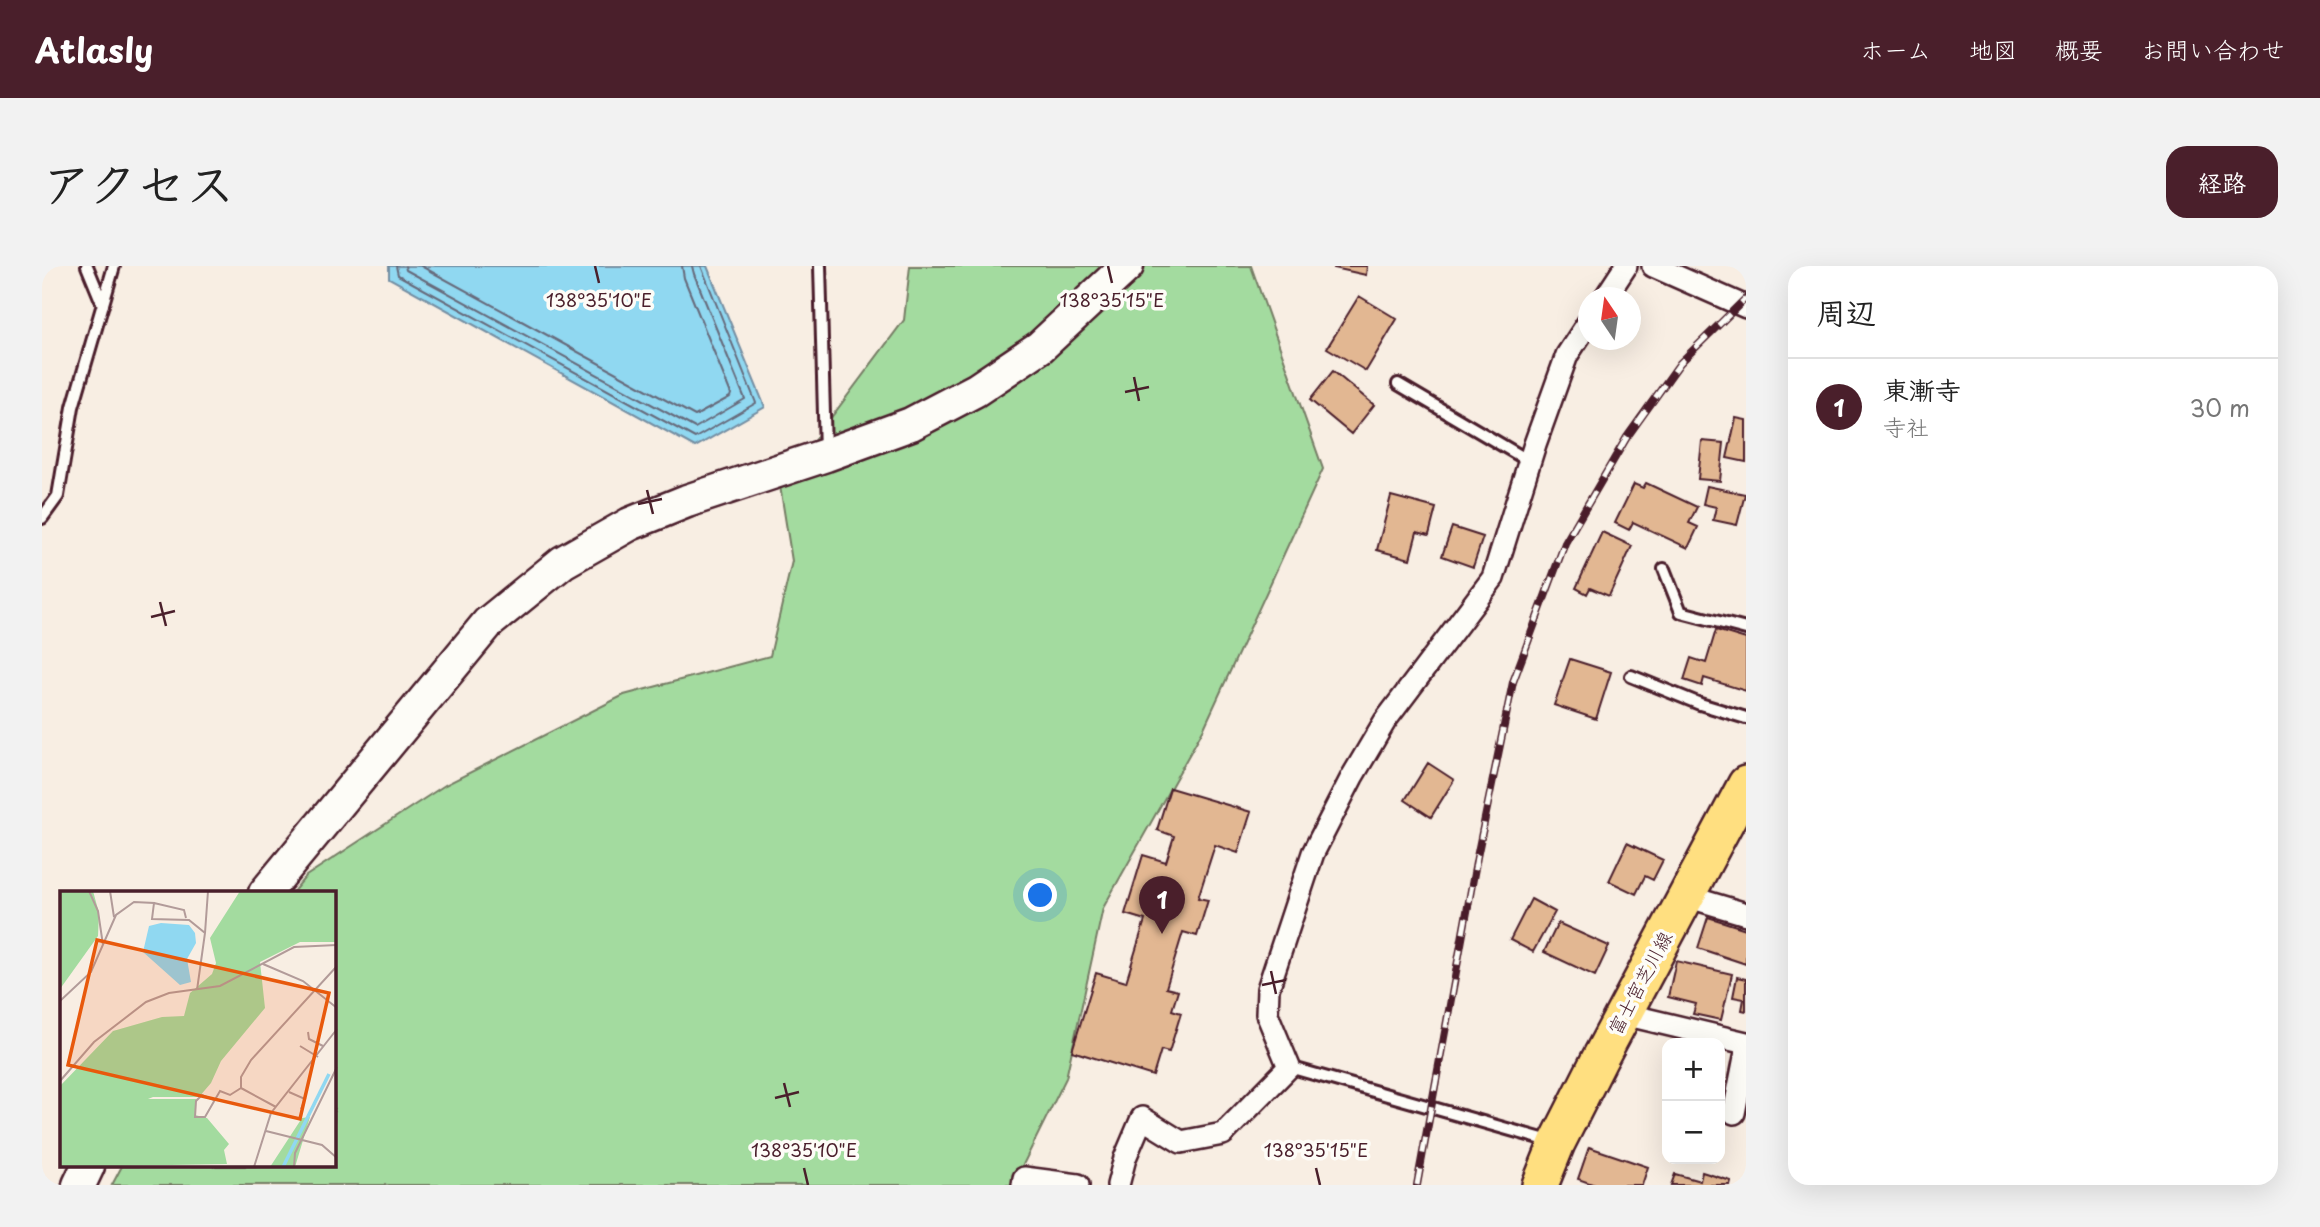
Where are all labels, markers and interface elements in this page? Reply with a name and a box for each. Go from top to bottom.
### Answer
text: Atlasly [35,24,153,74]
text: ホーム [1860,31,1931,67]
text: 地図 [1969,31,2017,67]
text: 概要 [2055,31,2103,67]
text: お問い合わせ [2141,31,2285,67]
text: アクセス [42,145,235,219]
button: 経路 [2166,146,2278,218]
text: 138°35'10"E [546,286,652,313]
text: 138°35'15"E [1060,286,1164,313]
north arrow [1578,287,1641,350]
text: 周辺 [1816,289,1876,334]
text: 東漸寺 [1883,370,1961,409]
text: 1 [1834,390,1845,425]
text: 30 m [2189,390,2250,425]
text: 寺社 [1883,409,1929,444]
pin: 1 [1139,876,1185,934]
your location [1023,878,1057,912]
inset map [60,891,336,1168]
street label: 富士宮芝川線 [1600,926,1678,1039]
map controls [1662,1038,1725,1164]
button: + [1662,1038,1725,1101]
button: − [1662,1101,1725,1164]
text: 138°35'10"E [751,1136,857,1163]
text: 138°35'15"E [1264,1136,1368,1163]

